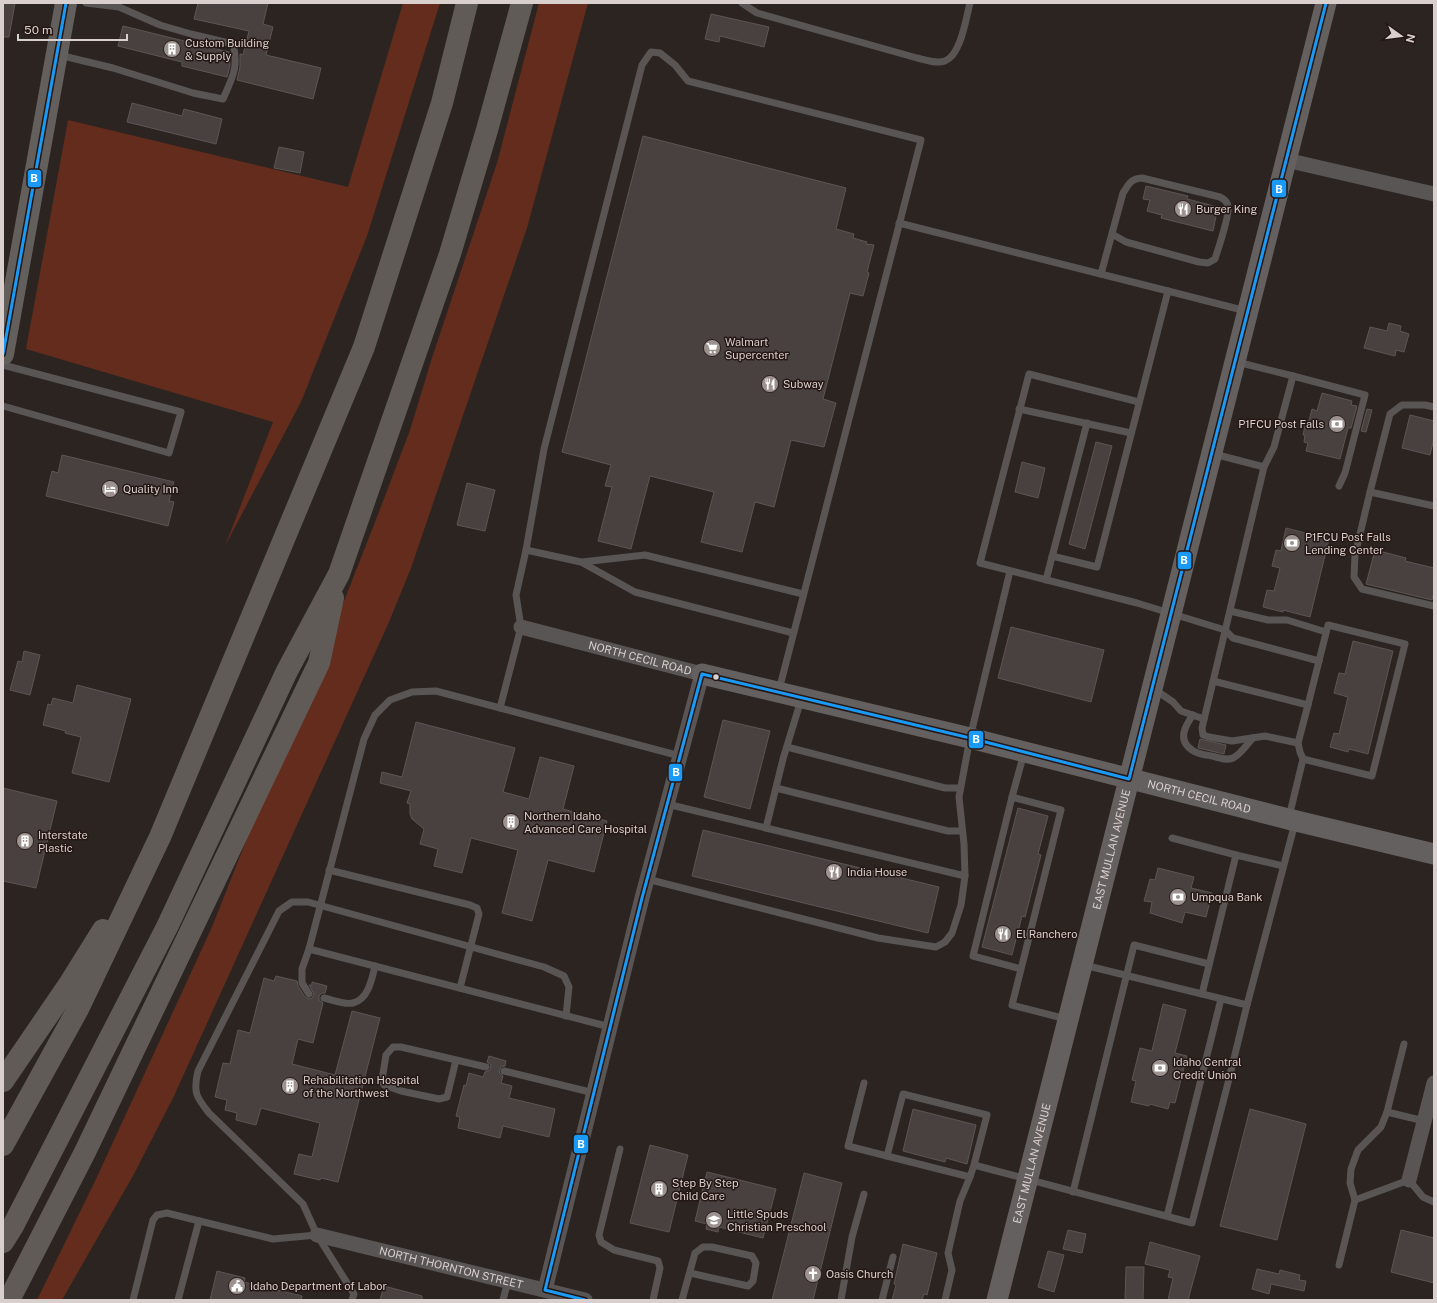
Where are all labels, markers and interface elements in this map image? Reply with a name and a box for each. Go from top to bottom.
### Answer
scale bar [18,16,127,42]
north arrow [1381,16,1421,56]
text: 50 m [24,23,52,37]
text: N [1404,33,1418,44]
place label: Custom Building & Supply [185,37,269,62]
building icon: Custom Building & Supply [162,39,182,59]
line badge: B [27,169,42,188]
text: B [30,172,38,184]
line badge: B [1271,179,1287,198]
text: B [1275,183,1283,195]
restaurant icon: Burger King [1173,199,1193,219]
place label: Burger King [1196,203,1257,215]
place label: Walmart Supercenter [725,336,789,361]
supermarket icon: Walmart Supercenter [702,338,722,358]
restaurant icon: Subway [760,374,780,394]
place label: Subway [783,378,824,390]
bank icon: P1FCU Post Falls [1327,414,1347,434]
place label: P1FCU Post Falls [1238,418,1324,430]
hotel icon: Quality Inn [100,479,120,499]
place label: Quality Inn [123,483,178,495]
place label: P1FCU Post Falls Lending Center [1305,531,1391,556]
bank icon: P1FCU Post Falls Lending Center [1282,533,1302,553]
line badge: B [1177,551,1192,570]
text: B [1180,554,1188,566]
street label: NORTH CECIL ROAD [587,639,693,677]
unlabelled marker [711,672,721,682]
line badge: B [968,730,984,749]
text: B [972,733,980,745]
line badge: B [668,763,683,782]
text: B [672,766,680,778]
street label: NORTH CECIL ROAD [1146,777,1252,815]
street label: EAST MULLAN AVENUE [1090,788,1132,911]
place label: Northern Idaho Advanced Care Hospital [524,810,647,835]
building icon: Northern Idaho Advanced Care Hospital [501,812,521,832]
place label: Interstate Plastic [38,829,88,854]
building icon: Interstate Plastic [15,831,35,851]
restaurant icon: India House [824,862,844,882]
place label: India House [847,866,907,878]
bank icon: Umpqua Bank [1168,887,1188,907]
place label: Umpqua Bank [1191,891,1262,903]
restaurant icon: El Ranchero [993,924,1013,944]
place label: El Ranchero [1016,928,1077,940]
place label: Idaho Central Credit Union [1173,1056,1242,1081]
bank icon: Idaho Central Credit Union [1150,1058,1170,1078]
place label: Rehabilitation Hospital of the Northwest [303,1074,420,1099]
building icon: Rehabilitation Hospital of the Northwest [280,1076,300,1096]
street label: EAST MULLAN AVENUE [1011,1102,1053,1225]
line badge: B [573,1134,589,1154]
text: B [577,1138,585,1150]
place label: Step By Step Child Care [672,1177,739,1202]
building icon: Step By Step Child Care [649,1179,669,1199]
place label: Little Spuds Christian Preschool [727,1208,826,1233]
school or university icon: Little Spuds Christian Preschool [704,1210,724,1230]
street label: NORTH THORNTON STREET [378,1244,525,1291]
church icon: Oasis Church [803,1264,823,1284]
place label: Oasis Church [826,1268,893,1280]
public building icon: Idaho Department of Labor [227,1276,247,1296]
place label: Idaho Department of Labor [250,1280,387,1292]

